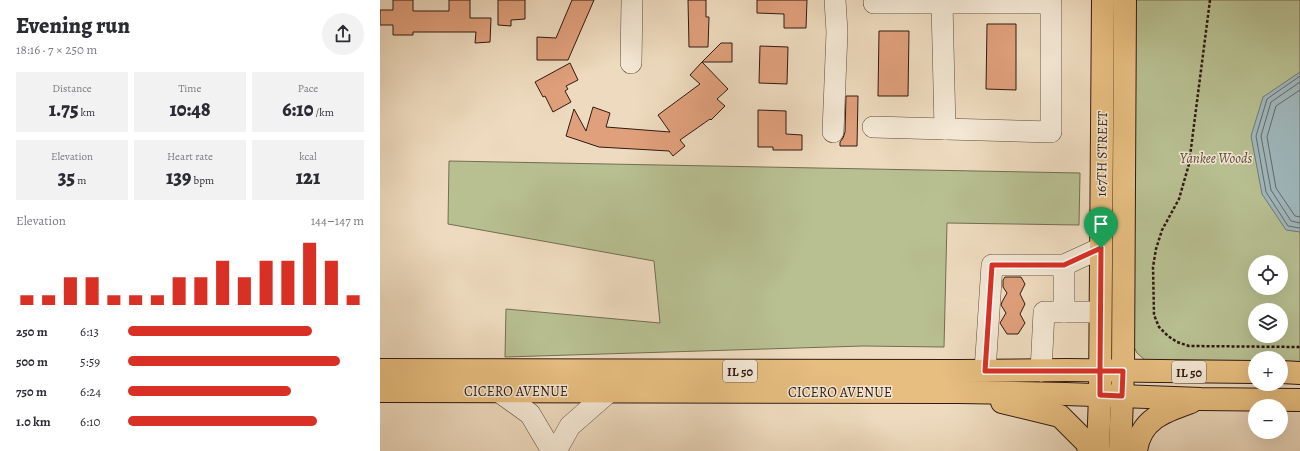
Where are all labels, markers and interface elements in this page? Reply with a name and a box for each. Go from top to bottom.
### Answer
text: Evening run [16,11,130,41]
button: share [322,13,364,55]
text: 18:16 · 7 × 250 m [16,41,97,58]
text: Distance [52,81,92,96]
text: Time [179,81,201,96]
text: Pace [298,81,318,96]
text: 1.75 [49,96,78,123]
text: 10:48 [170,96,210,123]
text: 6:10 [282,96,313,123]
text: km [78,105,95,120]
text: /km [313,105,334,120]
street label: 167TH STREET [1092,111,1112,197]
text: Elevation [51,149,93,164]
text: Heart rate [167,149,213,164]
text: kcal [299,149,317,164]
park label: Yankee Woods [1180,149,1252,168]
text: 35 [58,164,75,191]
text: 139 [166,164,191,191]
text: 121 [296,164,320,191]
text: m [75,173,86,188]
text: bpm [191,173,214,188]
pin [1084,207,1118,248]
text: Elevation [16,212,66,229]
text: 144–147 m [311,212,364,229]
icon: arrive [1090,213,1112,235]
map controls [1248,255,1288,439]
button: locate [1248,255,1288,295]
button: layers [1248,303,1288,343]
text: 250 m [16,323,48,340]
text: 6:13 [80,323,99,340]
button: + [1248,351,1288,391]
text: 500 m [16,353,48,370]
text: 5:59 [80,353,100,370]
road number: IL 50 [723,360,757,382]
road number: IL 50 [1172,361,1206,383]
street label: CICERO AVENUE [464,382,568,401]
text: 750 m [16,383,47,400]
text: 6:24 [80,383,101,400]
street label: CICERO AVENUE [788,383,892,402]
button: − [1248,399,1288,439]
text: 1.0 km [16,413,51,430]
text: 6:10 [80,413,100,430]

